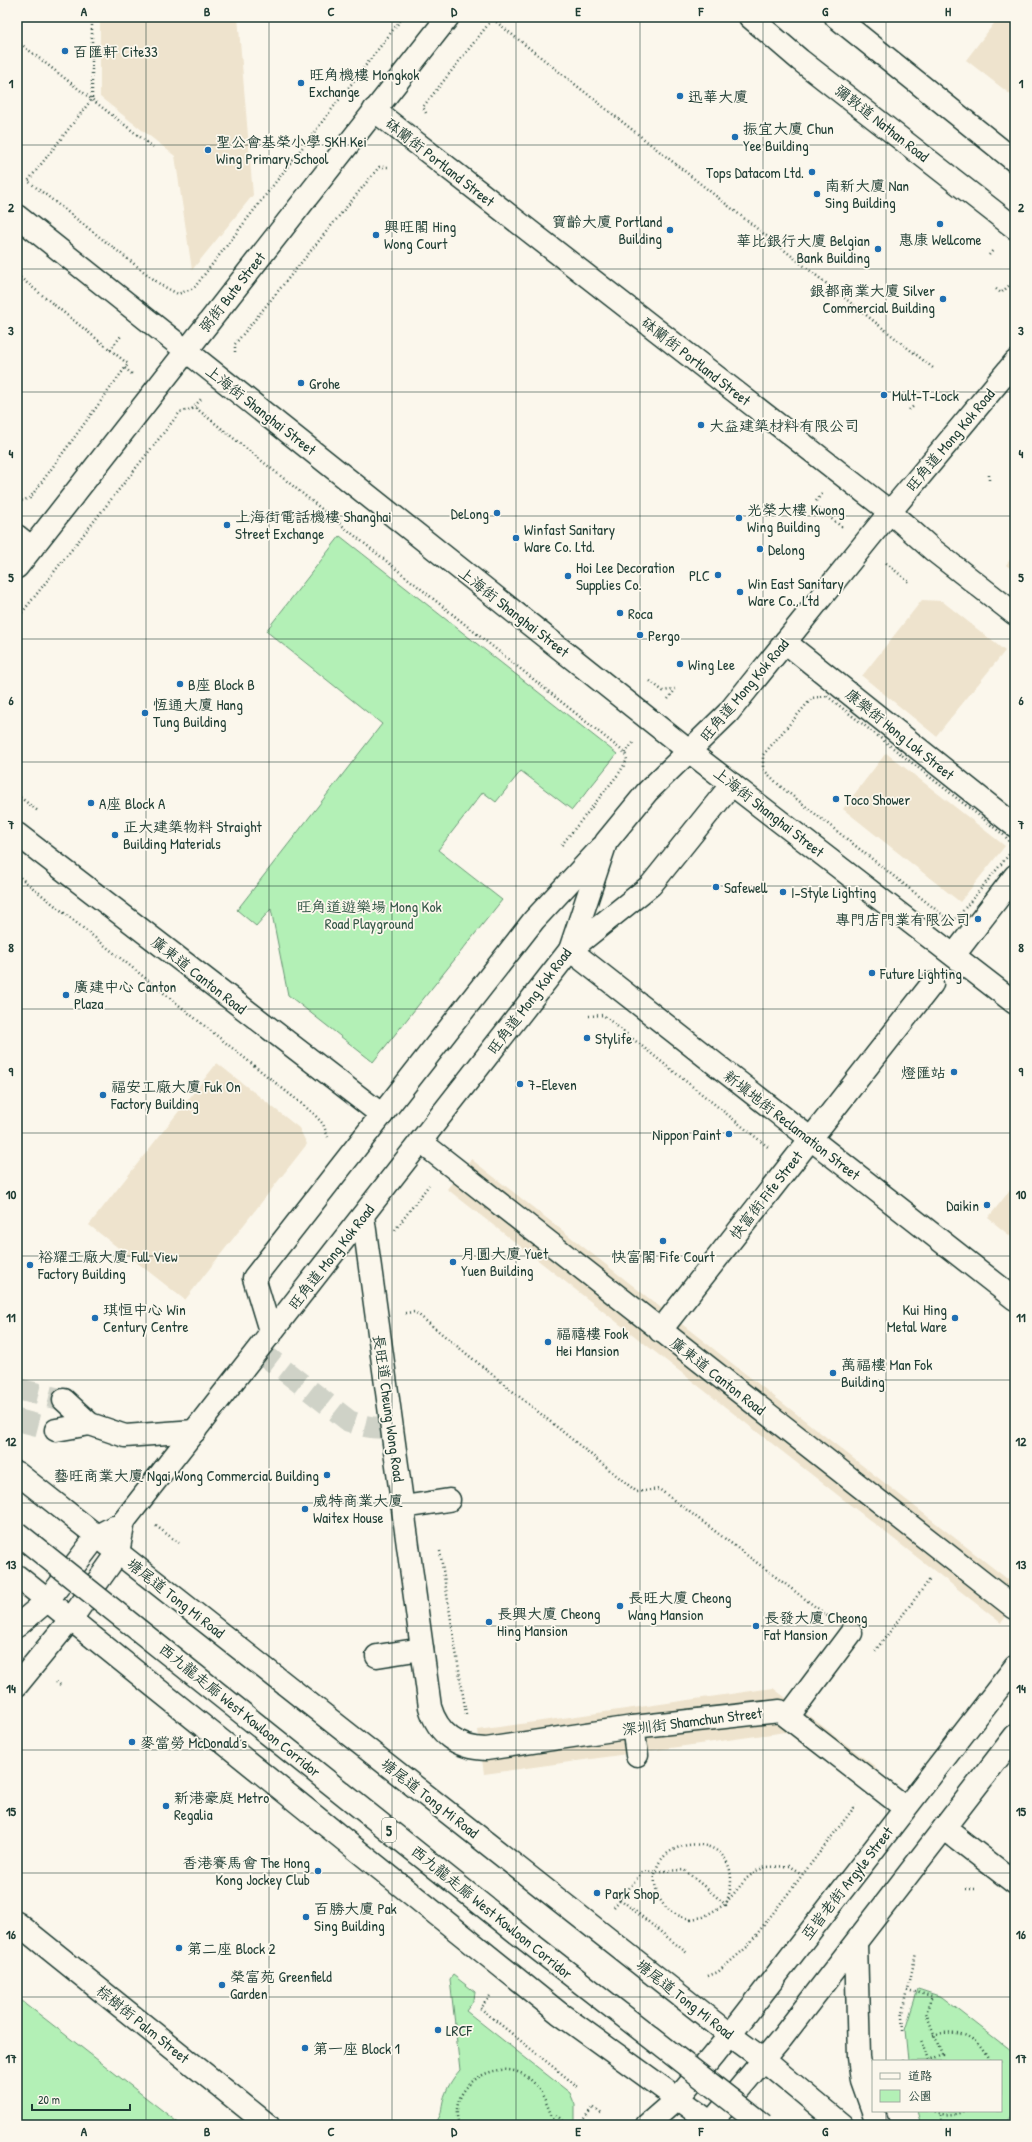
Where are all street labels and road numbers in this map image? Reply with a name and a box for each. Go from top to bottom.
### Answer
street label: 彌敦道 Nathan Road [830,79,934,167]
street label: 砵蘭街 Portland Street [381,113,500,212]
street label: 弼街 Bute Street [194,247,271,337]
street label: 砵蘭街 Portland Street [637,312,756,411]
street label: 上海街 Shanghai Street [201,360,321,460]
street label: 旺角道 Mong Kok Road [901,384,999,496]
street label: 上海街 Shanghai Street [454,562,574,662]
street label: 旺角道 Mong Kok Road [695,634,793,746]
street label: 康樂街 Hong Lok Street [841,683,960,785]
street label: 上海街 Shanghai Street [709,762,829,862]
street label: 廣東道 Canton Road [147,931,251,1019]
street label: 旺角道 Mong Kok Road [482,943,576,1059]
street label: 新填地街 Reclamation Street [719,1065,865,1185]
street label: 快富街 Fife Street [725,1146,808,1244]
street label: 旺角道 Mong Kok Road [283,1200,379,1314]
street label: 廣東道 Canton Road [666,1332,770,1420]
street label: 長旺道 Cheung Wong Road [368,1333,410,1483]
street label: 塘尾道 Tong Mi Road [123,1553,229,1643]
street label: 西九龍走廊 West Kowloon Corridor [155,1638,325,1782]
street label: 深圳街 Shamchun Street [621,1702,764,1740]
street label: 塘尾道 Tong Mi Road [377,1753,483,1843]
road number: 5 [382,1818,396,1842]
street label: 亞皆老街 Argyle Street [796,1822,898,1944]
street label: 西九龍走廊 West Kowloon Corridor [407,1840,577,1984]
street label: 塘尾道 Tong Mi Road [632,1954,738,2044]
street label: 棕樹街 Palm Street [92,1980,195,2069]

